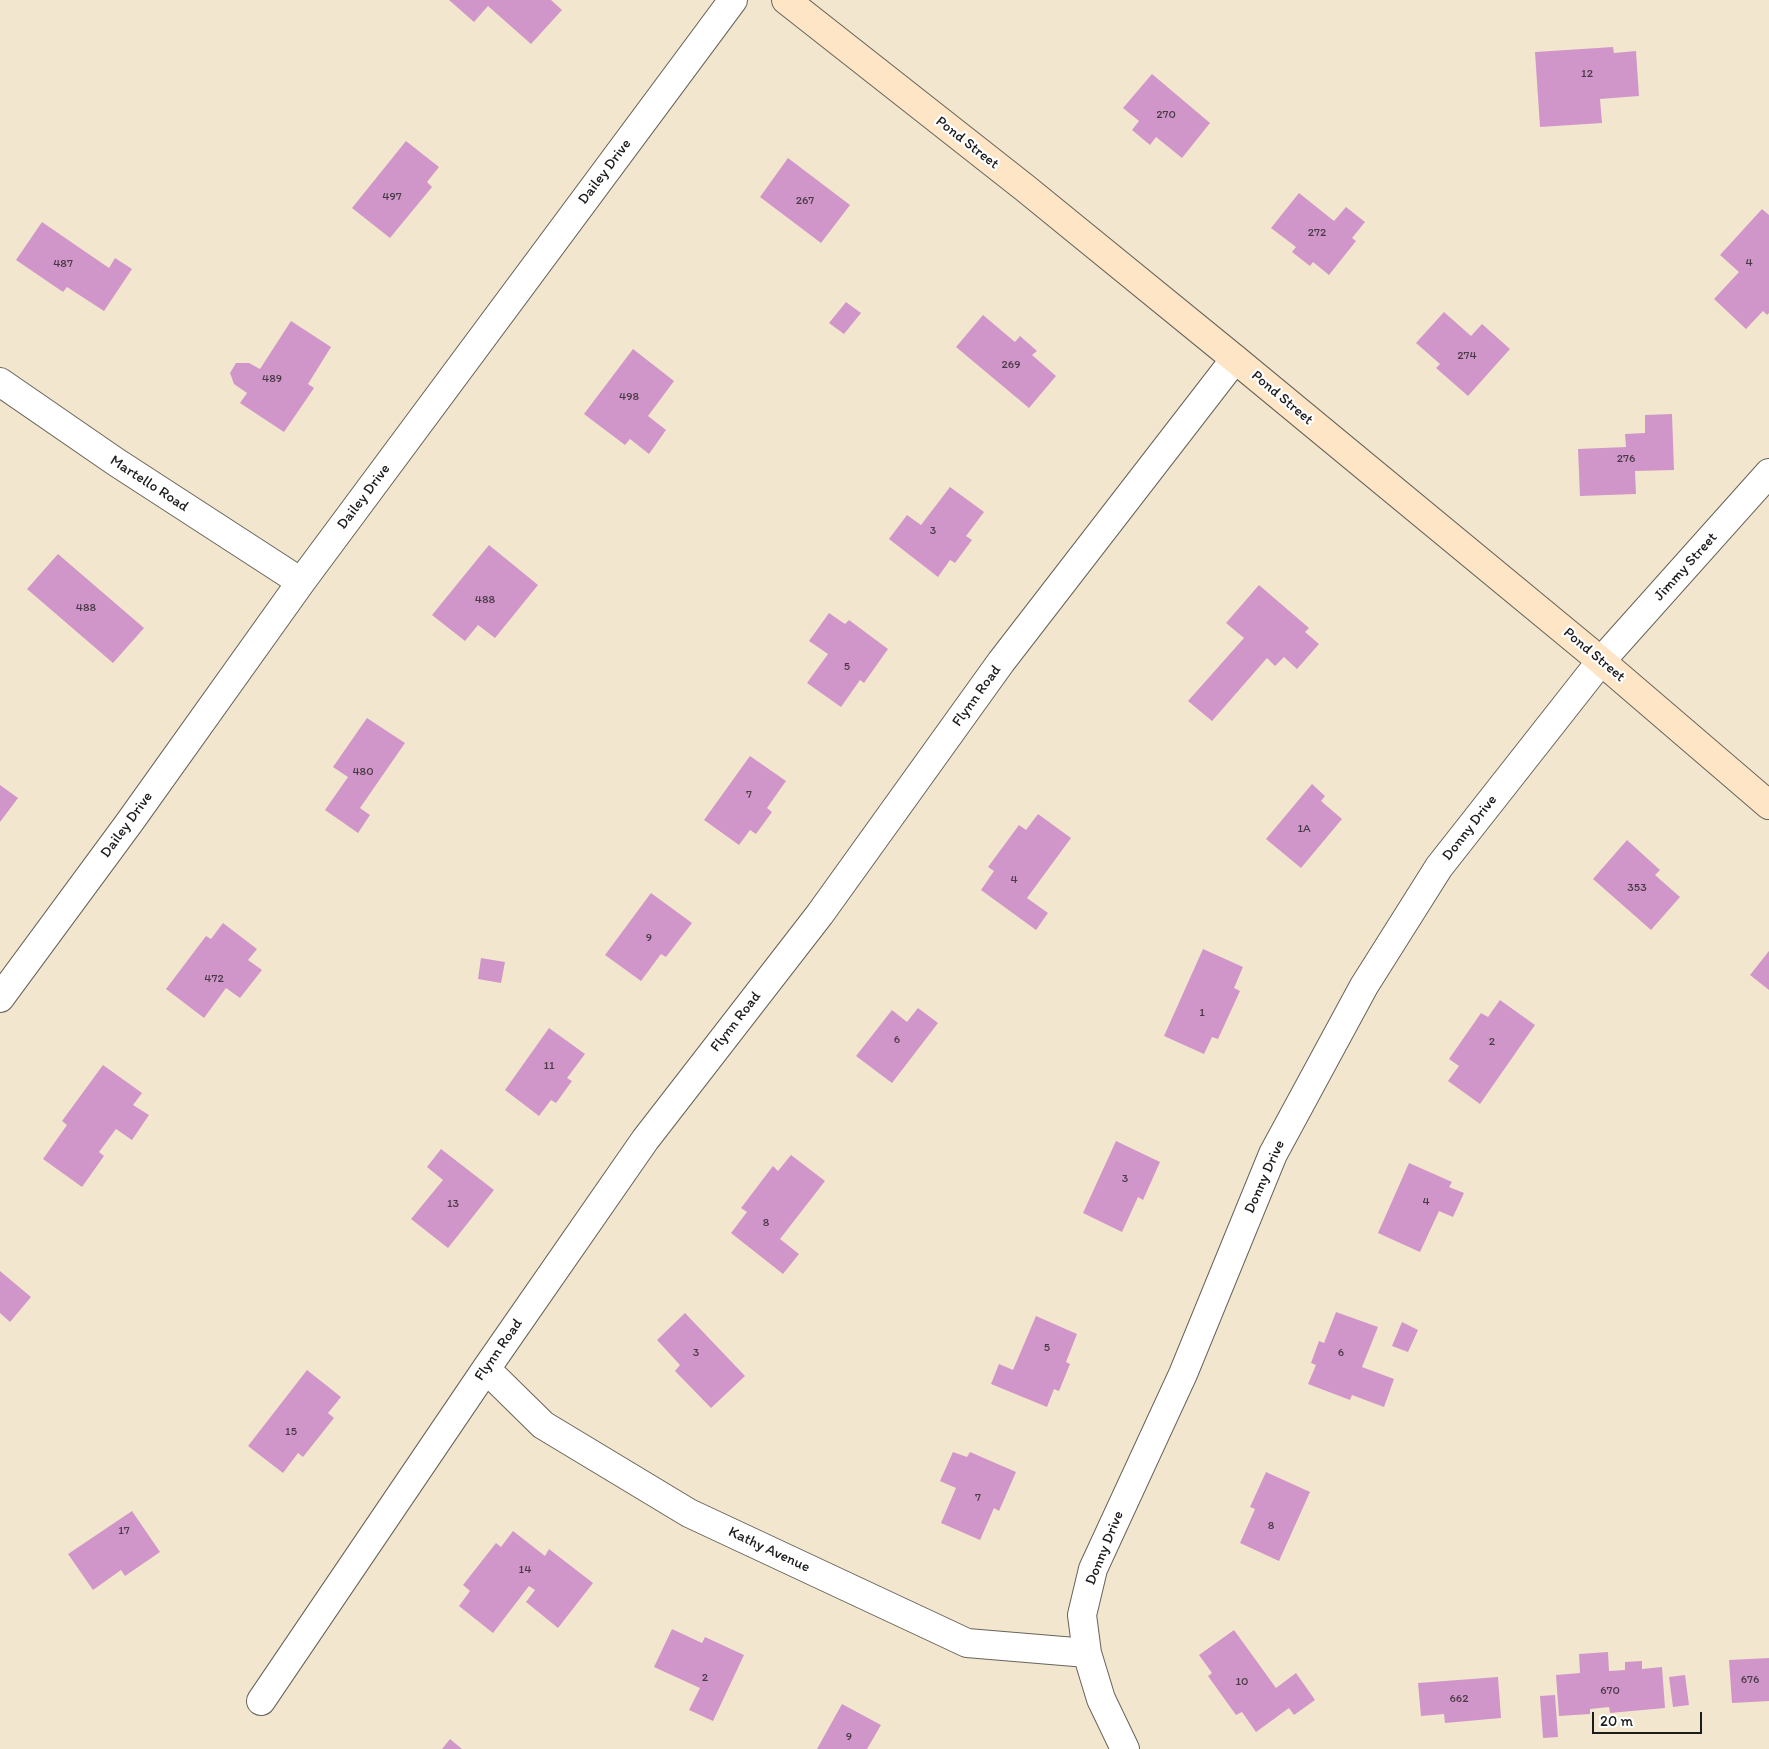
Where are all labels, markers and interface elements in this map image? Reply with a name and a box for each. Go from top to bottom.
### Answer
house number: 12 [1581,67,1593,81]
house number: 270 [1156,108,1176,122]
street label: Pond Street [932,113,1002,173]
street label: Dailey Drive [575,136,635,208]
house number: 497 [382,190,402,204]
house number: 267 [796,194,814,208]
house number: 272 [1308,226,1326,240]
house number: 4 [1745,256,1753,270]
house number: 487 [53,257,73,271]
house number: 274 [1457,349,1477,363]
house number: 269 [1002,358,1020,372]
street label: Pond Street [1247,367,1317,429]
house number: 489 [262,372,282,386]
house number: 498 [619,390,639,404]
street label: Martello Road [106,452,192,516]
house number: 276 [1617,452,1635,466]
street label: Dailey Drive [334,461,394,533]
house number: 3 [930,524,936,538]
street label: Jimmy Street [1651,529,1721,605]
house number: 488 [475,593,495,607]
house number: 488 [76,601,96,615]
street label: Pond Street [1559,624,1629,686]
house number: 5 [844,660,850,674]
street label: Flynn Road [949,662,1005,730]
house number: 480 [352,765,374,779]
street label: Dailey Drive [97,788,157,862]
house number: 7 [746,788,752,802]
street label: Donny Drive [1439,792,1501,864]
house number: 1A [1297,822,1311,836]
house number: 4 [1010,873,1018,887]
house number: 353 [1627,881,1647,895]
house number: 9 [646,931,652,945]
house number: 472 [204,972,224,986]
street label: Flynn Road [707,988,765,1056]
house number: 1 [1199,1006,1205,1020]
house number: 6 [894,1033,900,1047]
house number: 2 [1489,1035,1495,1049]
house number: 11 [543,1059,555,1073]
street label: Donny Drive [1241,1138,1289,1216]
house number: 3 [1122,1172,1128,1186]
house number: 4 [1422,1195,1430,1209]
house number: 13 [447,1197,459,1211]
house number: 8 [763,1216,769,1230]
street label: Flynn Road [471,1315,527,1385]
house number: 5 [1044,1341,1050,1355]
house number: 3 [693,1346,699,1360]
house number: 6 [1338,1346,1344,1360]
house number: 15 [285,1425,297,1439]
house number: 7 [975,1491,981,1505]
street label: Donny Drive [1082,1508,1128,1588]
house number: 8 [1268,1519,1274,1533]
street label: Kathy Avenue [725,1523,813,1577]
house number: 17 [118,1524,130,1538]
house number: 14 [519,1563,531,1577]
house number: 2 [702,1671,708,1685]
house number: 676 [1741,1673,1759,1687]
house number: 10 [1236,1675,1248,1689]
house number: 670 [1600,1684,1620,1698]
house number: 662 [1449,1692,1469,1706]
scale bar [1594,1702,1704,1734]
text: 20 m [1600,1712,1633,1730]
house number: 9 [846,1730,852,1744]

